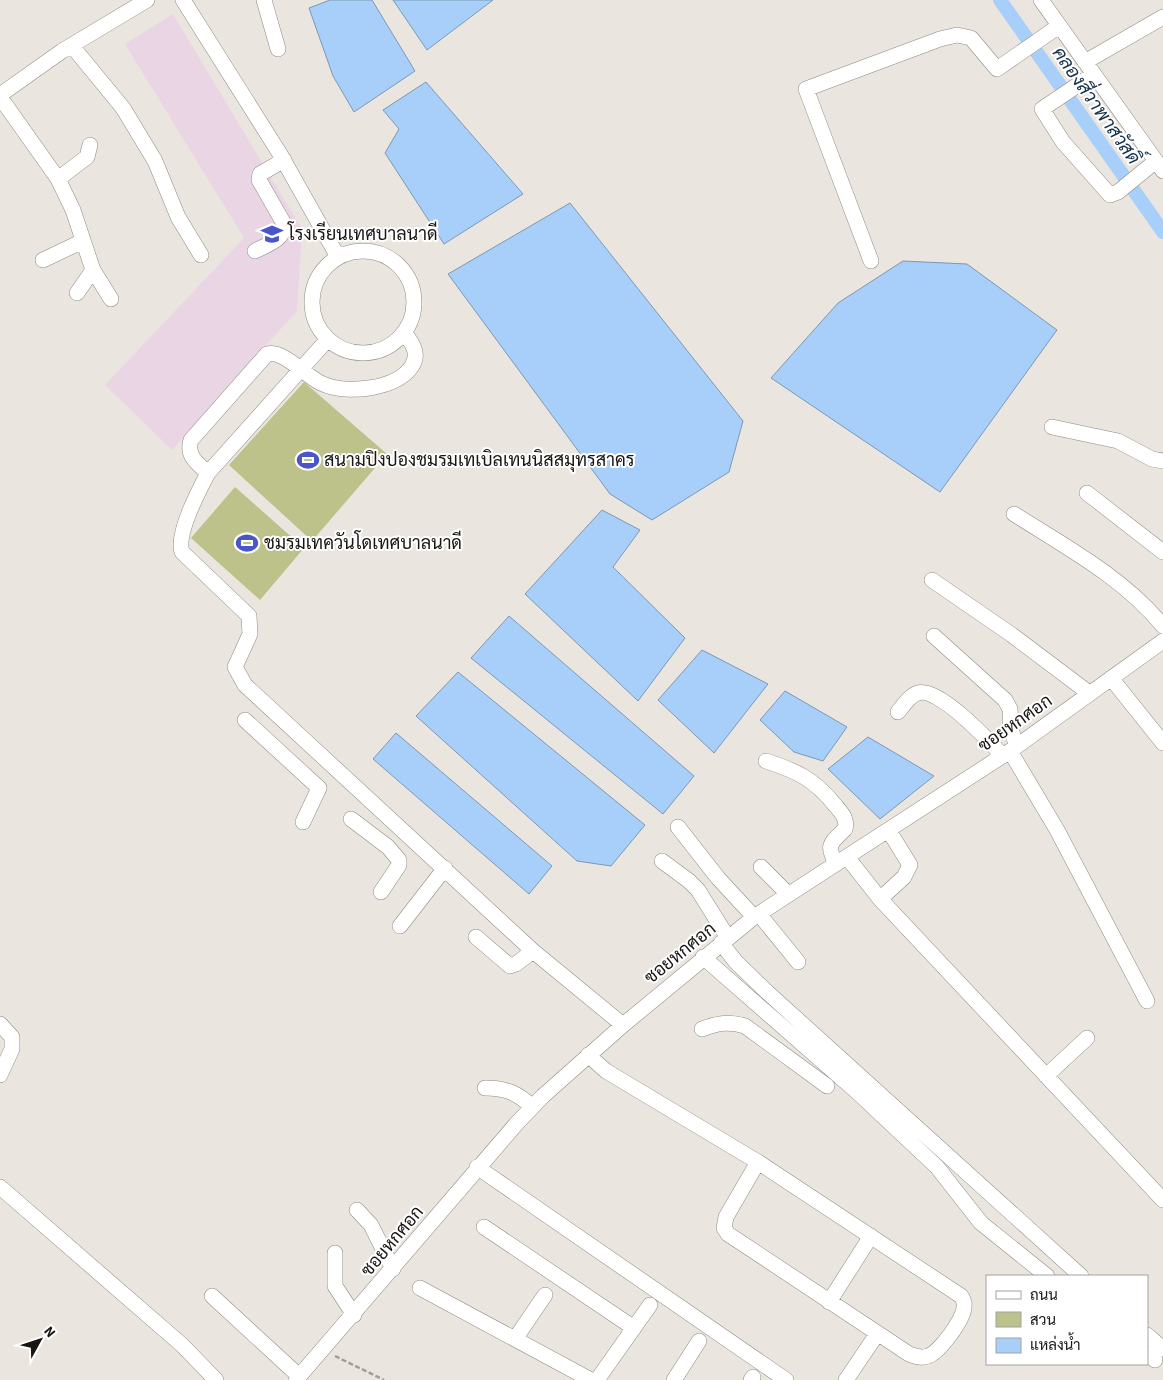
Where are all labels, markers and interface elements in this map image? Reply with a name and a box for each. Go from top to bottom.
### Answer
water label: คลองสี่วาพาสวัสดิ์ [1045,38,1154,173]
school or university icon: โรงเรียนเทศบาลนาดี [259,221,285,247]
place label: โรงเรียนเทศบาลนาดี [287,221,438,247]
sports icon: สนามปิงปองชมรมเทเบิลเทนนิสสมุทรสาคร [295,447,321,473]
place label: สนามปิงปองชมรมเทเบิลเทนนิสสมุทรสาคร [324,448,635,473]
sports icon: ชมรมเทควันโดเทศบาลนาดี [234,530,260,556]
place label: ชมรมเทควันโดเทศบาลนาดี [264,530,462,556]
street label: ซอยหกศอก [973,689,1057,758]
street label: ซอยหกศอก [639,917,721,990]
street label: ซอยหกศอก [355,1201,429,1282]
legend [986,1275,1148,1365]
text: ถนน [1030,1285,1058,1306]
text: สวน [1030,1310,1056,1331]
north arrow [15,1315,65,1365]
text: N [39,1322,60,1342]
text: แหล่งน้ำ [1030,1332,1081,1356]

